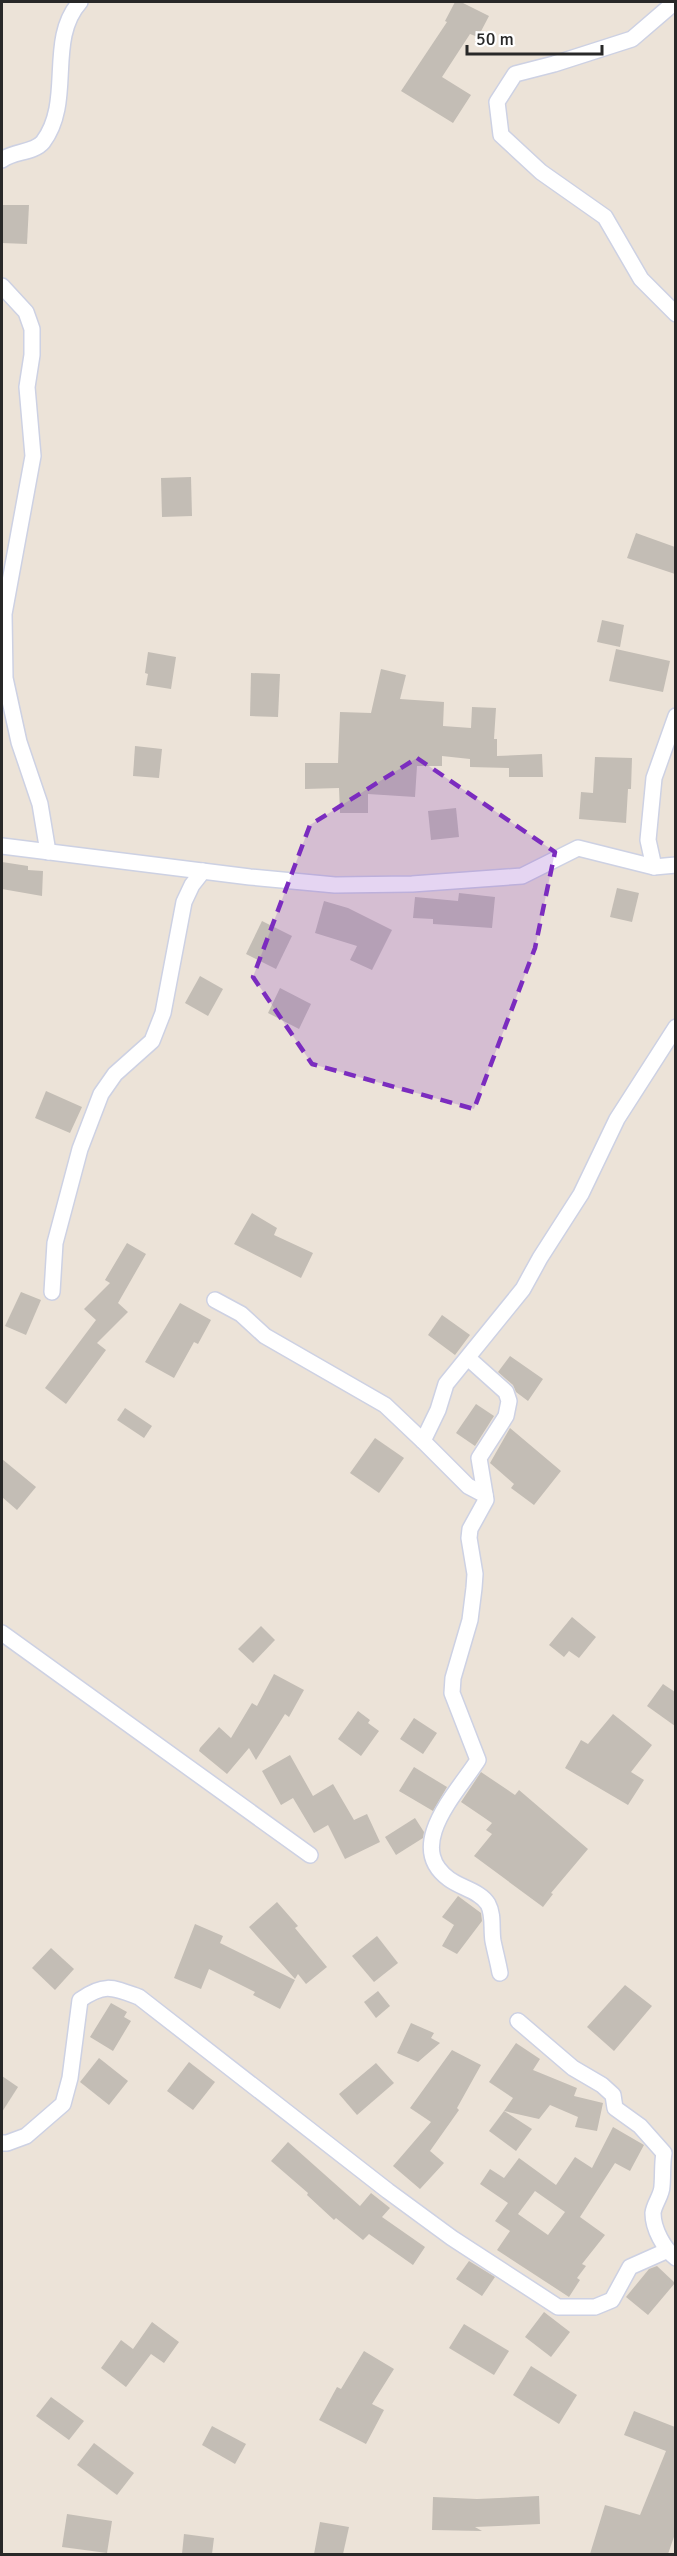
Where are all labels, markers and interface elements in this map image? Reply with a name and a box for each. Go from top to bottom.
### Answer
scale bar [467,18,602,56]
text: 50 m [476,28,514,50]

